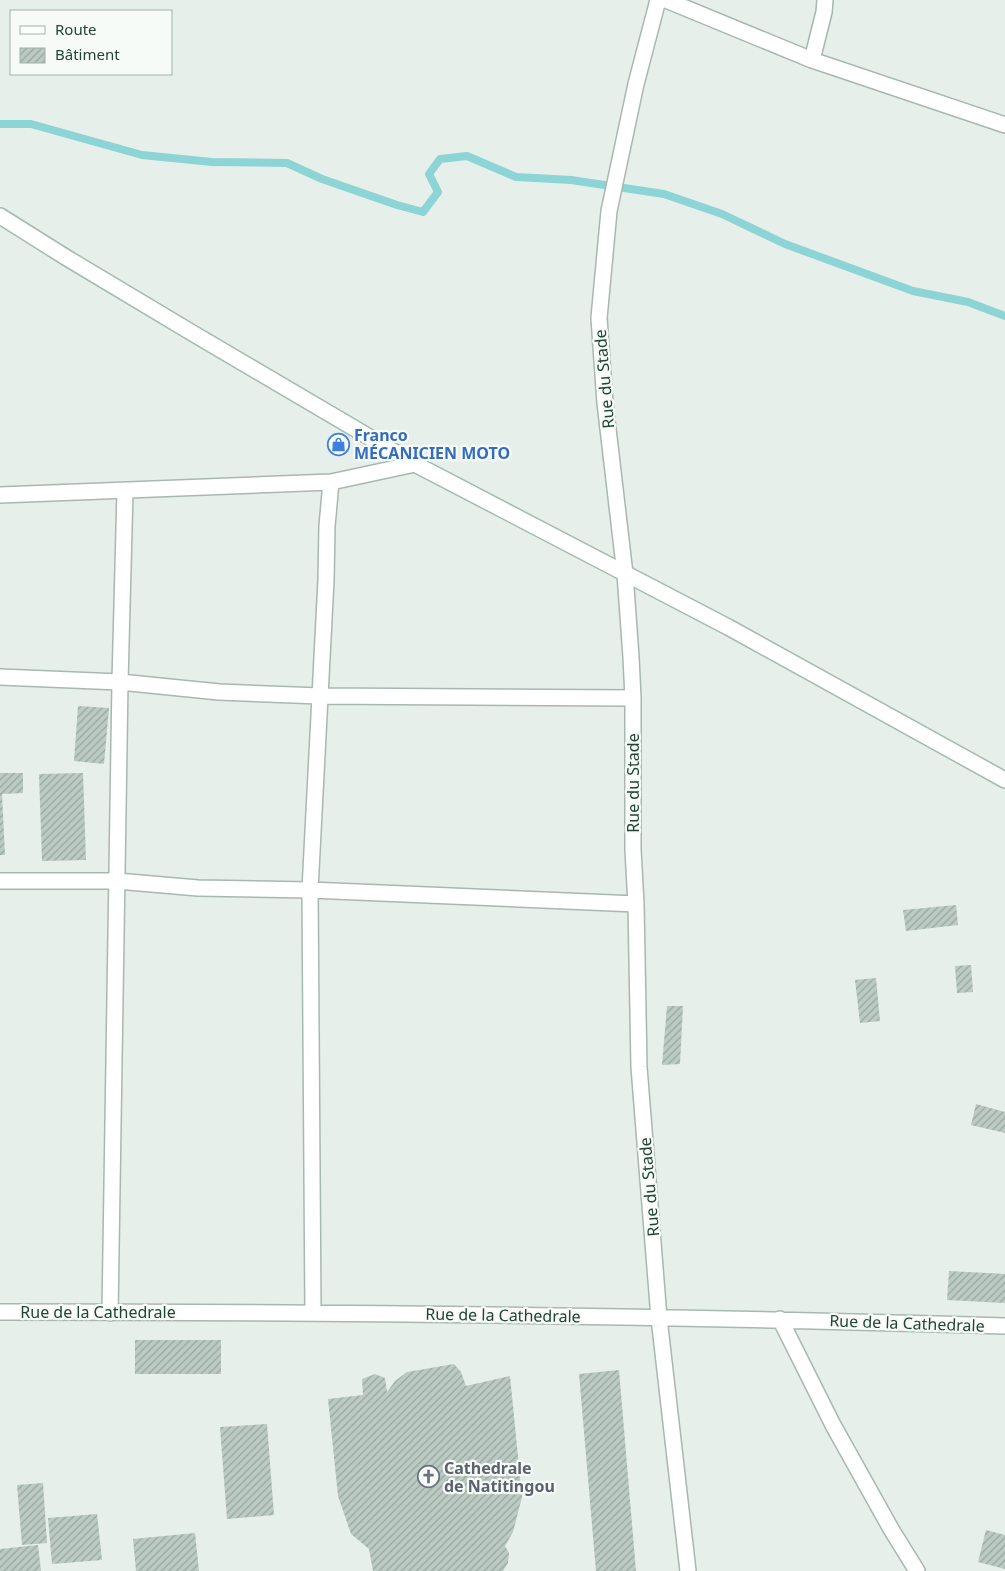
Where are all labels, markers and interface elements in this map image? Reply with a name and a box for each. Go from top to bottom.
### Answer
legend [10,10,172,75]
text: Route [55,19,97,39]
text: Bâtiment [55,44,120,64]
street label: Rue du Stade [589,329,619,429]
place label: Franco MÉCANICIEN MOTO [354,424,510,464]
shop icon: Franco MÉCANICIEN MOTO [326,432,350,456]
street label: Rue du Stade [622,733,644,833]
street label: Rue du Stade [634,1137,664,1237]
street label: Rue de la Cathedrale [20,1301,176,1323]
street label: Rue de la Cathedrale [425,1303,581,1327]
street label: Rue de la Cathedrale [829,1309,985,1337]
place label: Cathedrale de Natitingou [444,1457,555,1497]
church icon: Cathedrale de Natitingou [416,1465,440,1489]

